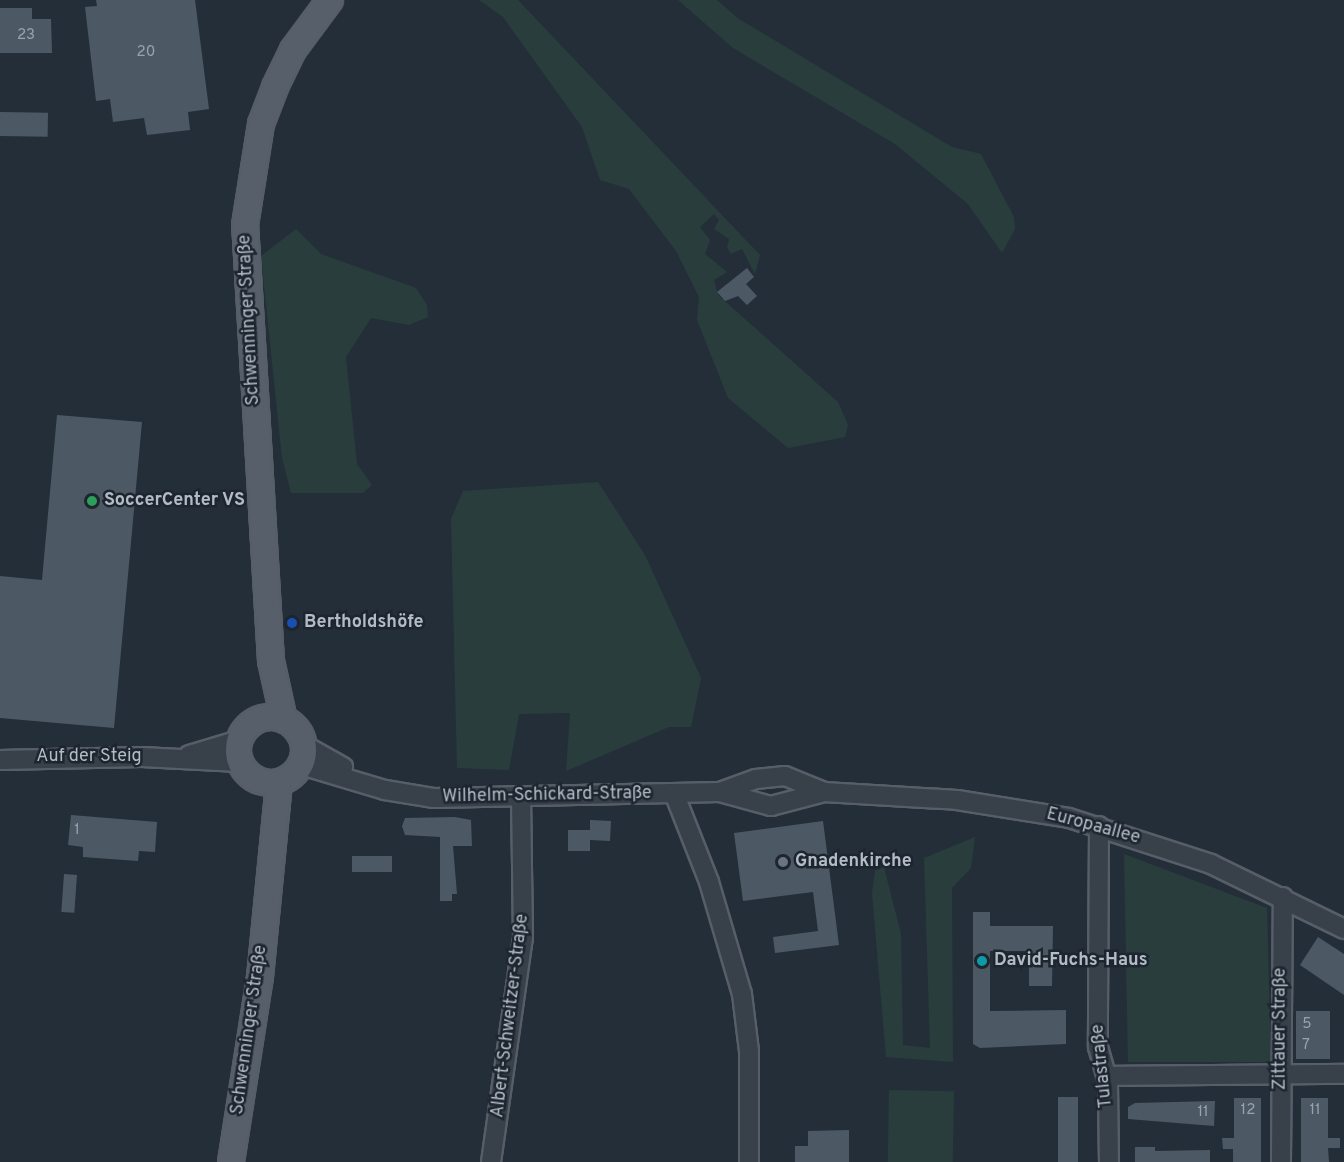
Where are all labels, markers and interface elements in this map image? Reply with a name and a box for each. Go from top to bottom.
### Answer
house number: 23 [17,27,35,45]
house number: 20 [137,44,155,62]
street label: Schwenninger Straße [235,234,265,406]
place label: SoccerCenter VS [104,490,246,512]
marker: SoccerCenter VS [85,494,99,508]
place label: Bertholdshöfe [304,612,423,634]
marker: Bertholdshöfe [285,616,299,630]
street label: Auf der Steig [36,746,142,768]
street label: Wilhelm-Schickard-Straße [442,783,652,809]
street label: Europaallee [1044,804,1142,850]
house number: 1 [74,822,80,840]
place label: Gnadenkirche [795,851,912,873]
marker: Gnadenkirche [776,855,790,869]
street label: Albert-Schweitzer-Straße [488,913,534,1119]
street label: Schwenninger Straße [227,944,273,1116]
place label: David-Fuchs-Haus [994,950,1148,972]
marker: David-Fuchs-Haus [975,954,989,968]
street label: Zittauer Straße [1270,968,1292,1090]
house number: 5 [1302,1016,1312,1034]
street label: Tulastraße [1088,1023,1118,1109]
house number: 7 [1302,1037,1310,1055]
house number: 12 [1241,1102,1255,1120]
house number: 11 [1309,1102,1321,1120]
house number: 11 [1197,1104,1209,1122]

